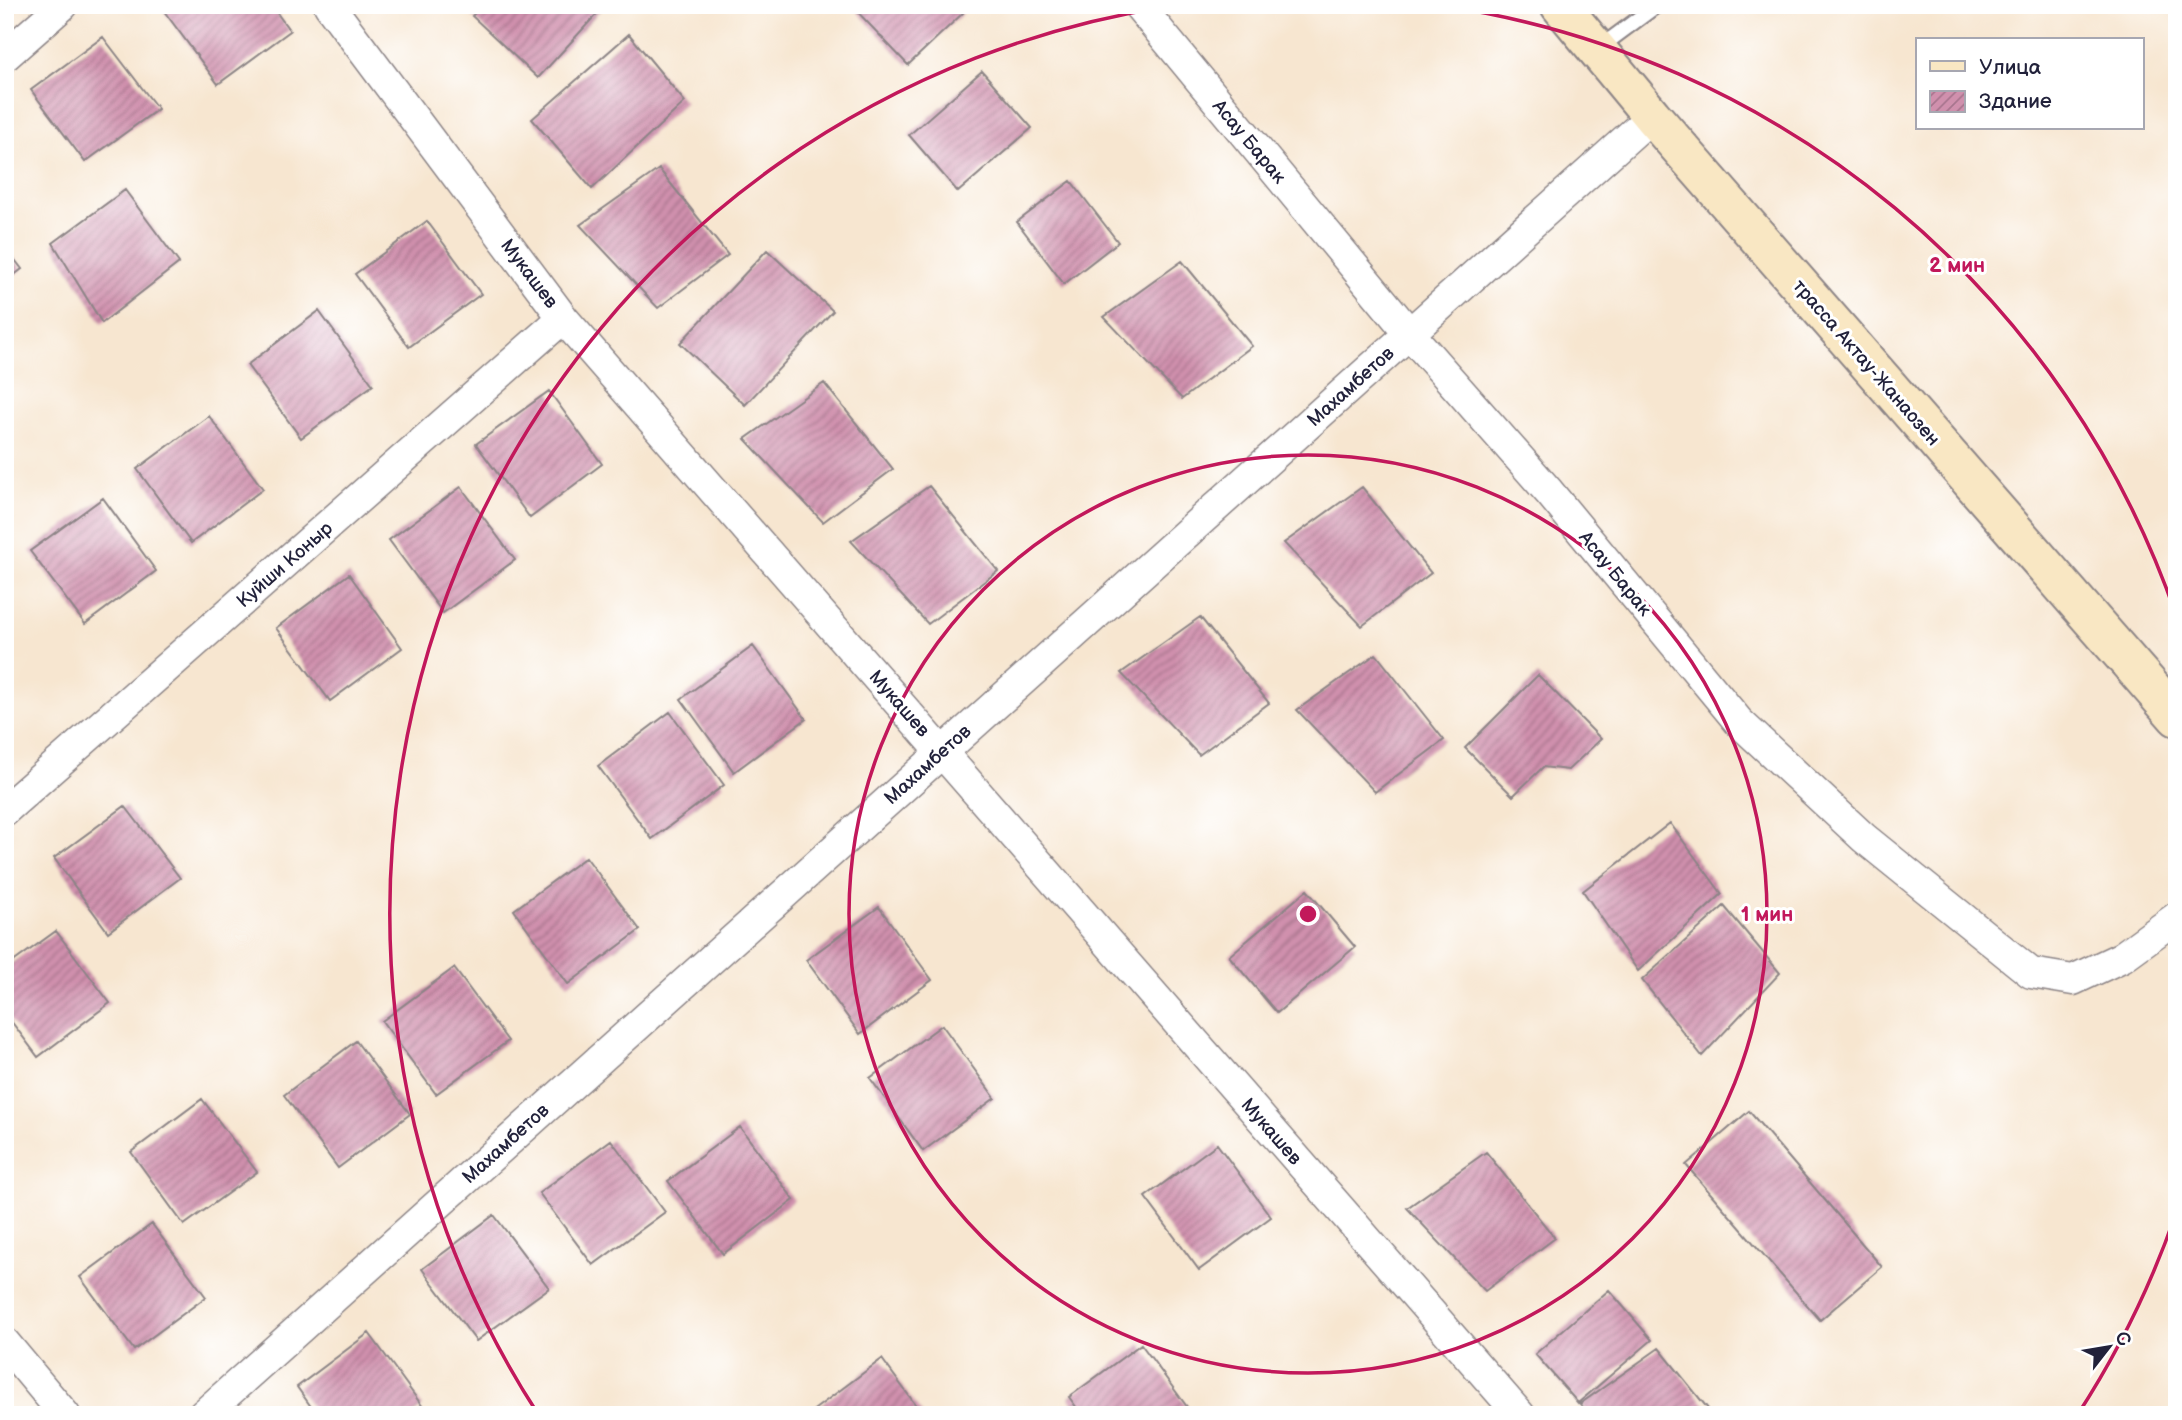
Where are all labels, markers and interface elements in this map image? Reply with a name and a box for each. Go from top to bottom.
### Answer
legend [1916,38,2144,130]
text: Улица [1979,55,2042,80]
text: Здание [1979,89,2052,114]
street label: Асау Барак [1206,95,1291,189]
street label: Мукашев [495,235,562,313]
text: 2 мин [1929,253,1985,278]
street label: трасса Актау-Жанаозен [1787,275,1944,451]
street label: Махамбетов [1303,342,1399,432]
street label: Куйши Коныр [232,517,338,613]
street label: Асау Барак [1573,526,1656,621]
street label: Мукашев [864,666,934,742]
street label: Махамбетов [880,720,976,810]
centre of rings [1296,902,1320,926]
text: 1 мин [1741,902,1793,927]
street label: Мукашев [1236,1094,1306,1170]
street label: Махамбетов [458,1099,554,1189]
north arrow [2074,1312,2144,1382]
text: С [2109,1327,2136,1351]

